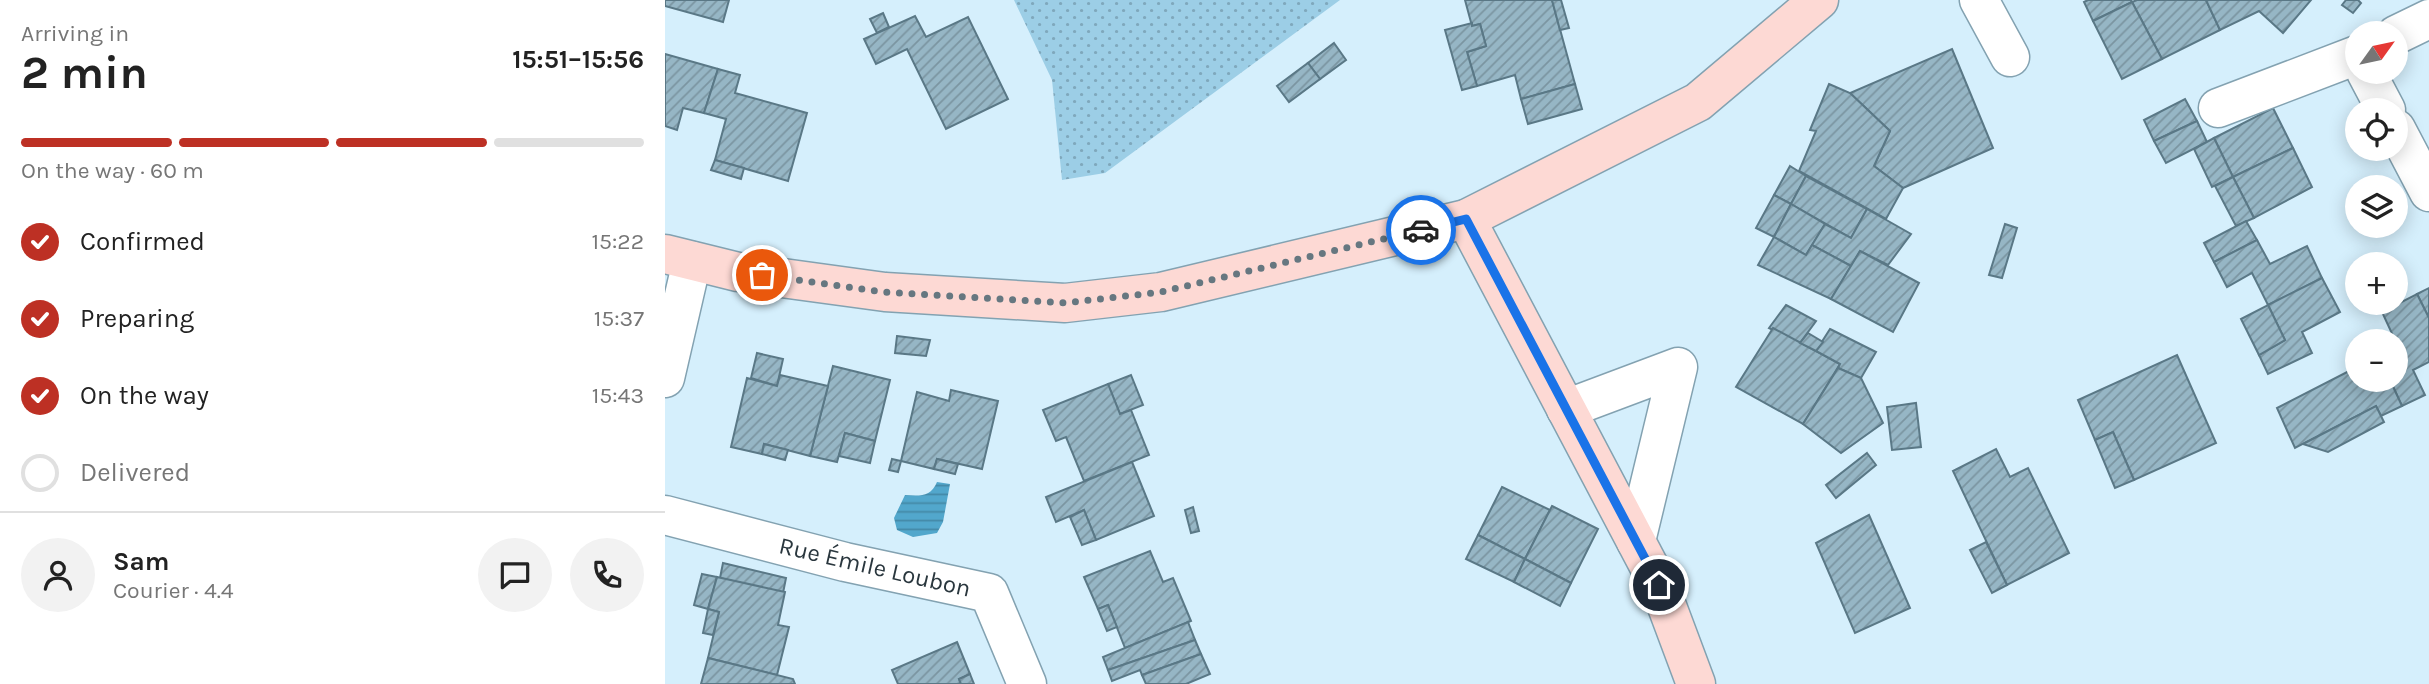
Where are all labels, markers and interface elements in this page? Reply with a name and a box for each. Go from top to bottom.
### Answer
text: Arriving in [21,20,129,47]
north arrow [2345,21,2408,84]
map controls [2345,21,2408,392]
text: 15:51–15:56 [512,44,644,75]
text: 2 min [21,46,148,100]
button: locate [2345,98,2408,161]
text: On the way · 60 m [21,157,204,184]
button: layers [2345,175,2408,238]
courier [1386,195,1456,265]
icon: car [1402,211,1440,249]
icon: check [21,223,59,261]
text: Confirmed [80,226,205,257]
text: 15:22 [591,228,644,255]
pin [732,245,792,305]
button: + [2345,252,2408,315]
icon: bag [743,256,781,294]
icon: check [21,300,59,338]
text: Preparing [80,303,194,334]
text: 15:37 [594,305,644,332]
button: − [2345,329,2408,392]
icon: check [21,377,59,415]
text: On the way [80,380,209,411]
text: 15:43 [592,382,644,409]
text: Delivered [80,457,190,488]
street label: Rue Émile Loubon [776,530,974,603]
button: person [21,538,95,612]
button: chat [478,538,552,612]
button: phone [570,538,644,612]
text: Sam [113,546,169,577]
pin [1629,555,1689,615]
icon: home [1640,566,1678,604]
text: Courier · 4.4 [113,577,234,604]

